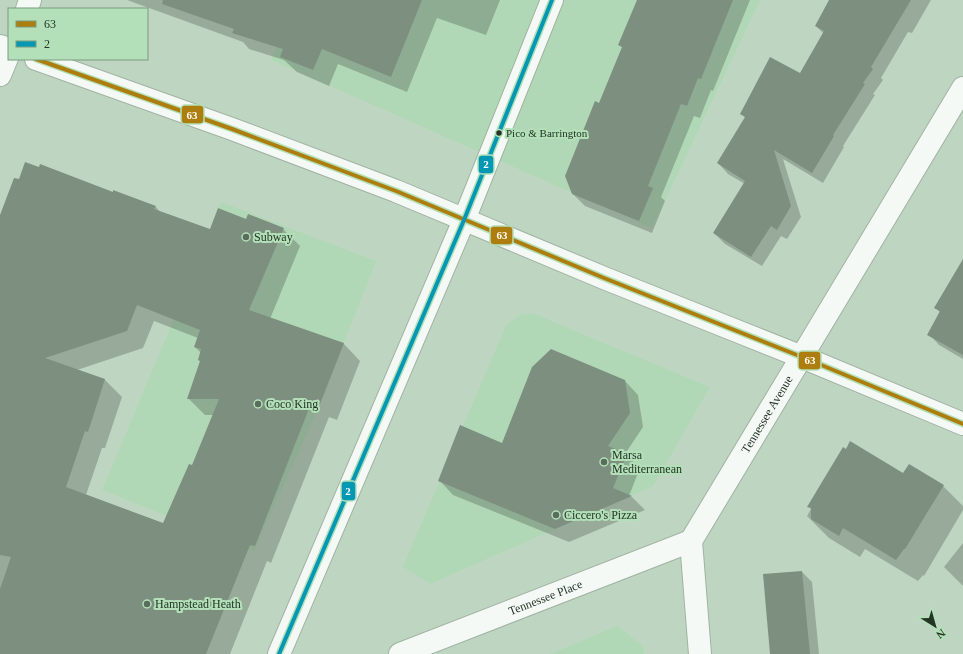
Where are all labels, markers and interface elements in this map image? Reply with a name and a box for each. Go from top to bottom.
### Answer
legend [8,8,148,60]
text: 63 [44,17,56,31]
text: 2 [44,37,50,51]
line badge: 63 [181,105,204,124]
text: 63 [187,109,198,121]
place label: Pico & Barrington [506,127,588,139]
marker: Pico & Barrington [494,128,504,138]
line badge: 2 [478,155,494,174]
text: 2 [483,158,489,170]
line badge: 63 [490,226,513,245]
text: 63 [497,229,508,241]
place label: Subway [254,230,293,244]
marker: Subway [241,232,251,242]
line badge: 63 [798,351,821,370]
text: 63 [805,354,816,366]
street label: Tennessee Avenue [738,373,796,456]
place label: Coco King [266,397,318,411]
marker: Coco King [253,399,263,409]
place label: Marsa Mediterranean [612,448,682,476]
marker: Marsa Mediterranean [599,457,609,467]
line badge: 2 [341,481,356,501]
text: 2 [345,485,351,497]
place label: Ciccero's Pizza [564,508,638,522]
marker: Ciccero's Pizza [551,510,561,520]
street label: Tennessee Place [506,577,584,618]
place label: Hampstead Heath [155,597,241,611]
marker: Hampstead Heath [142,599,152,609]
north arrow [915,606,955,646]
text: N [934,627,948,641]

